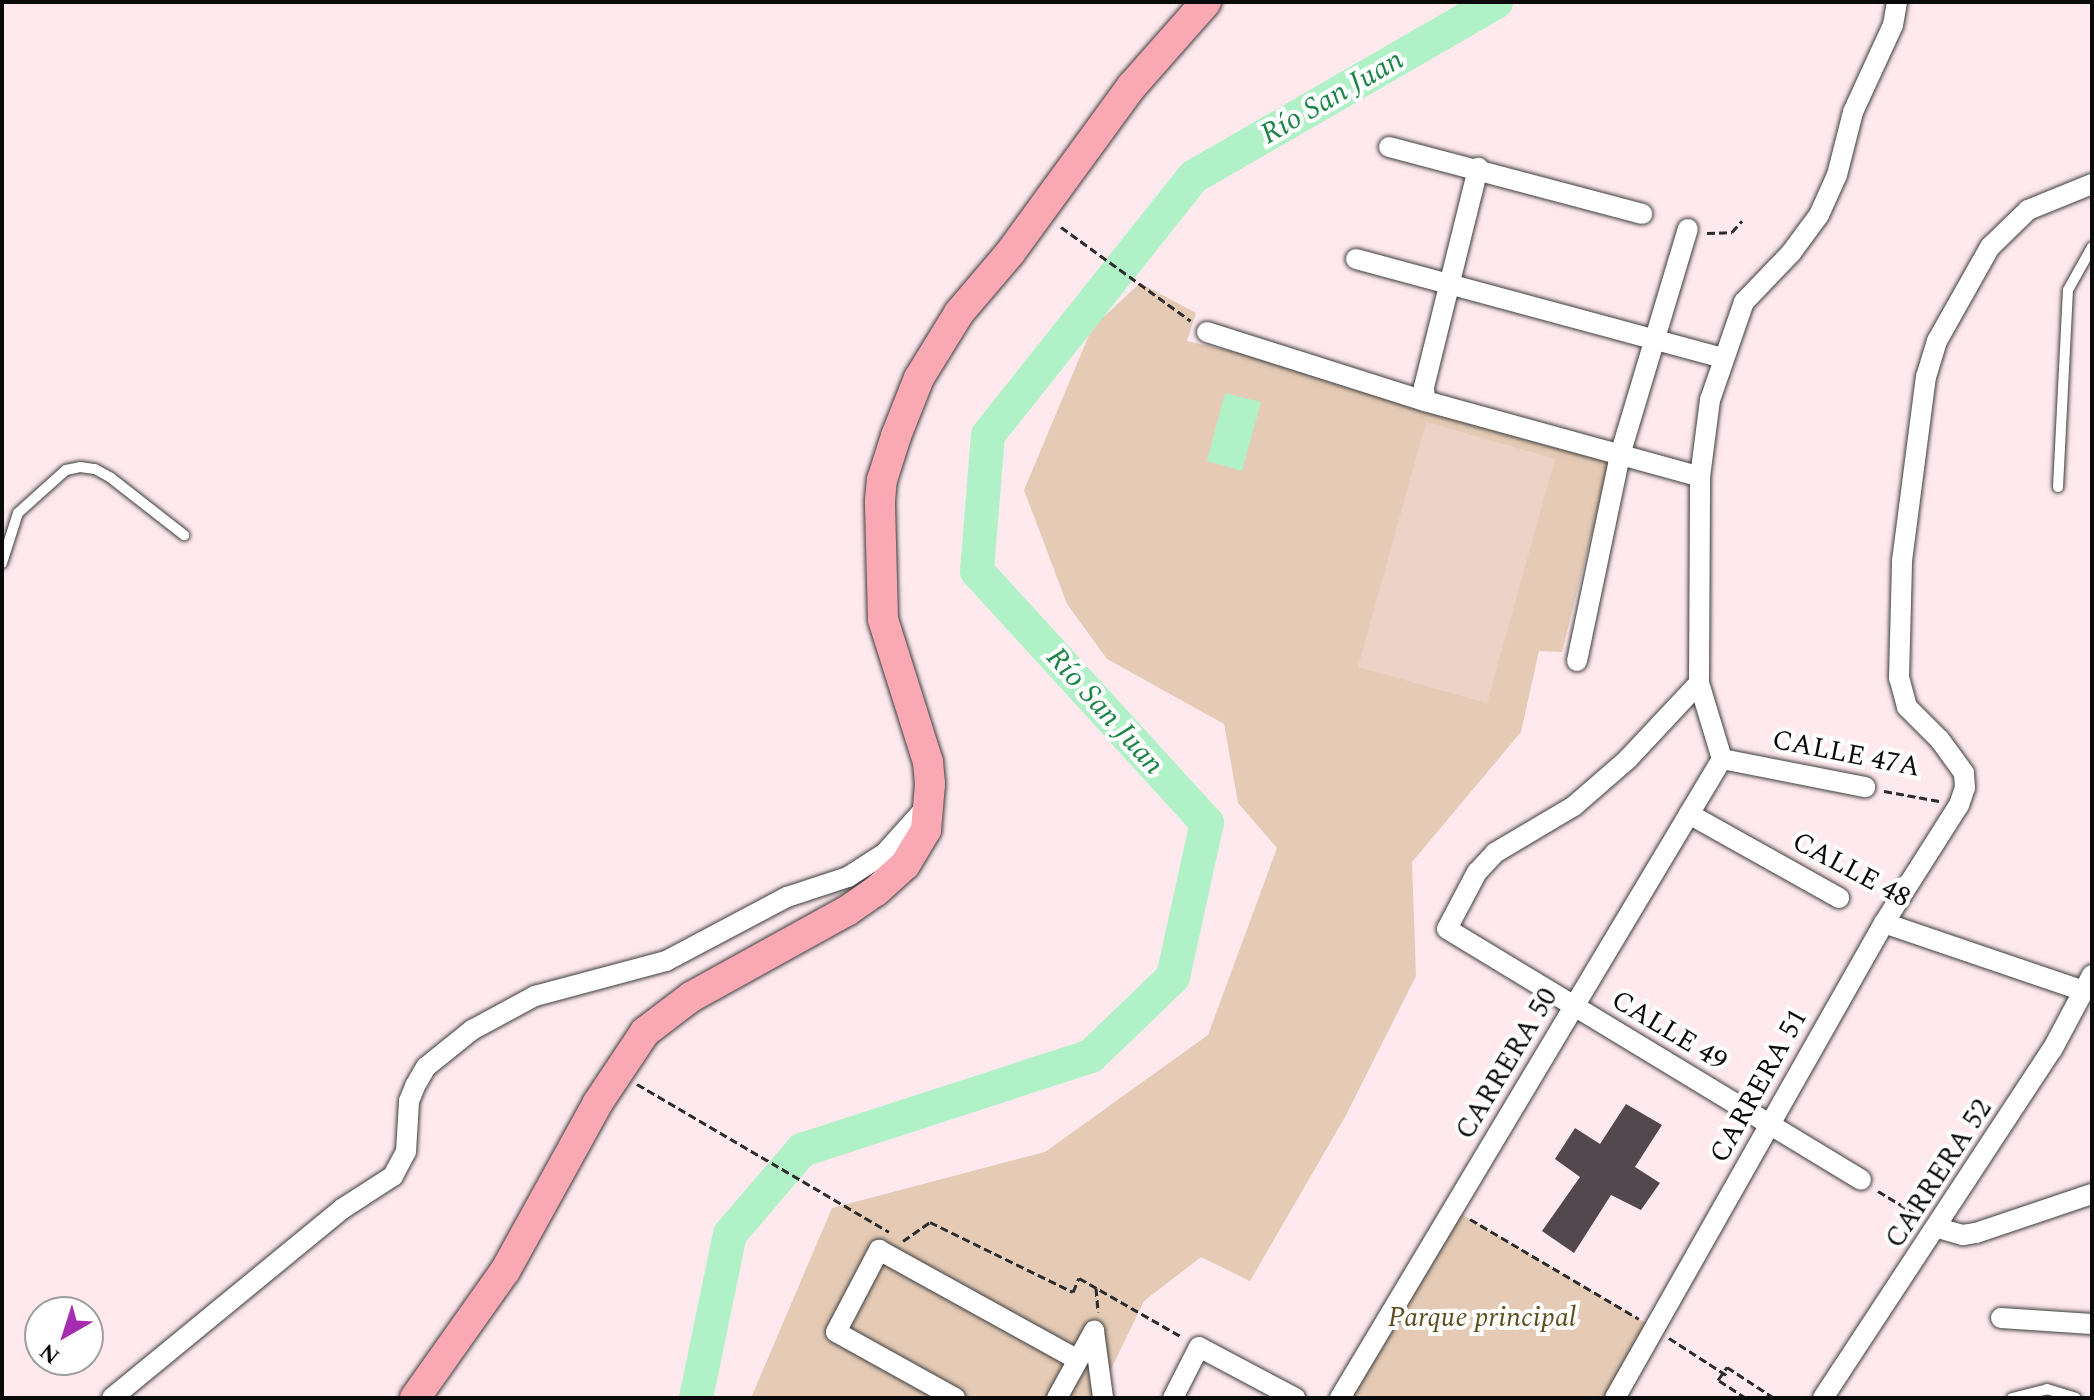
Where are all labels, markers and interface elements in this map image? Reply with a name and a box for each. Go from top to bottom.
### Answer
water label: Río San Juan [1254,42,1410,152]
water label: Río San Juan [1038,640,1172,782]
street label: CALLE 47A [1769,723,1923,785]
street label: CALLE 48 [1786,825,1916,915]
street label: CARRERA 50 [1449,982,1565,1146]
street label: CALLE 49 [1605,983,1733,1079]
street label: CARRERA 51 [1703,1003,1815,1169]
street label: CARRERA 52 [1878,1093,2000,1255]
north arrow [24,1296,104,1376]
park label: Parque principal [1388,1301,1576,1335]
text: N [32,1335,67,1372]

